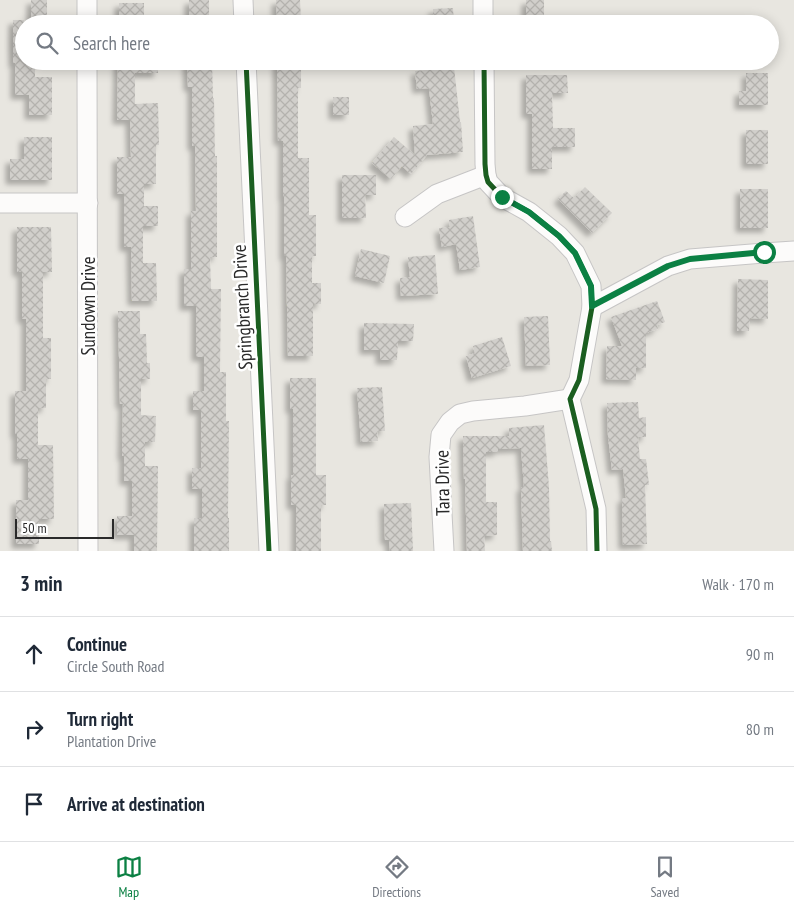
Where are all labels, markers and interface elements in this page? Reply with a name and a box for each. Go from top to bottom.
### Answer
search box [15,15,779,70]
icon: search [33,29,61,57]
text: Search here [73,31,150,55]
route end [491,186,514,209]
route start [753,241,776,264]
street label: Springbranch Drive [227,244,257,370]
street label: Sundown Drive [76,256,100,356]
street label: Tara Drive [429,450,455,516]
scale bar [15,516,114,539]
text: 50 m [22,519,47,537]
text: 3 min [20,570,62,597]
text: Walk · 170 m [702,574,774,594]
text: Continue [67,632,127,656]
icon: ahead [20,640,48,668]
text: 90 m [746,644,774,664]
text: Circle South Road [67,656,164,676]
text: Turn right [67,707,133,731]
icon: right [20,715,48,743]
text: 80 m [746,719,774,739]
text: Plantation Drive [67,731,156,751]
icon: arrive [20,790,48,818]
text: Arrive at destination [67,792,205,816]
tab: Map [115,853,143,901]
tab: Directions [372,853,421,901]
tab: Saved [650,853,679,901]

